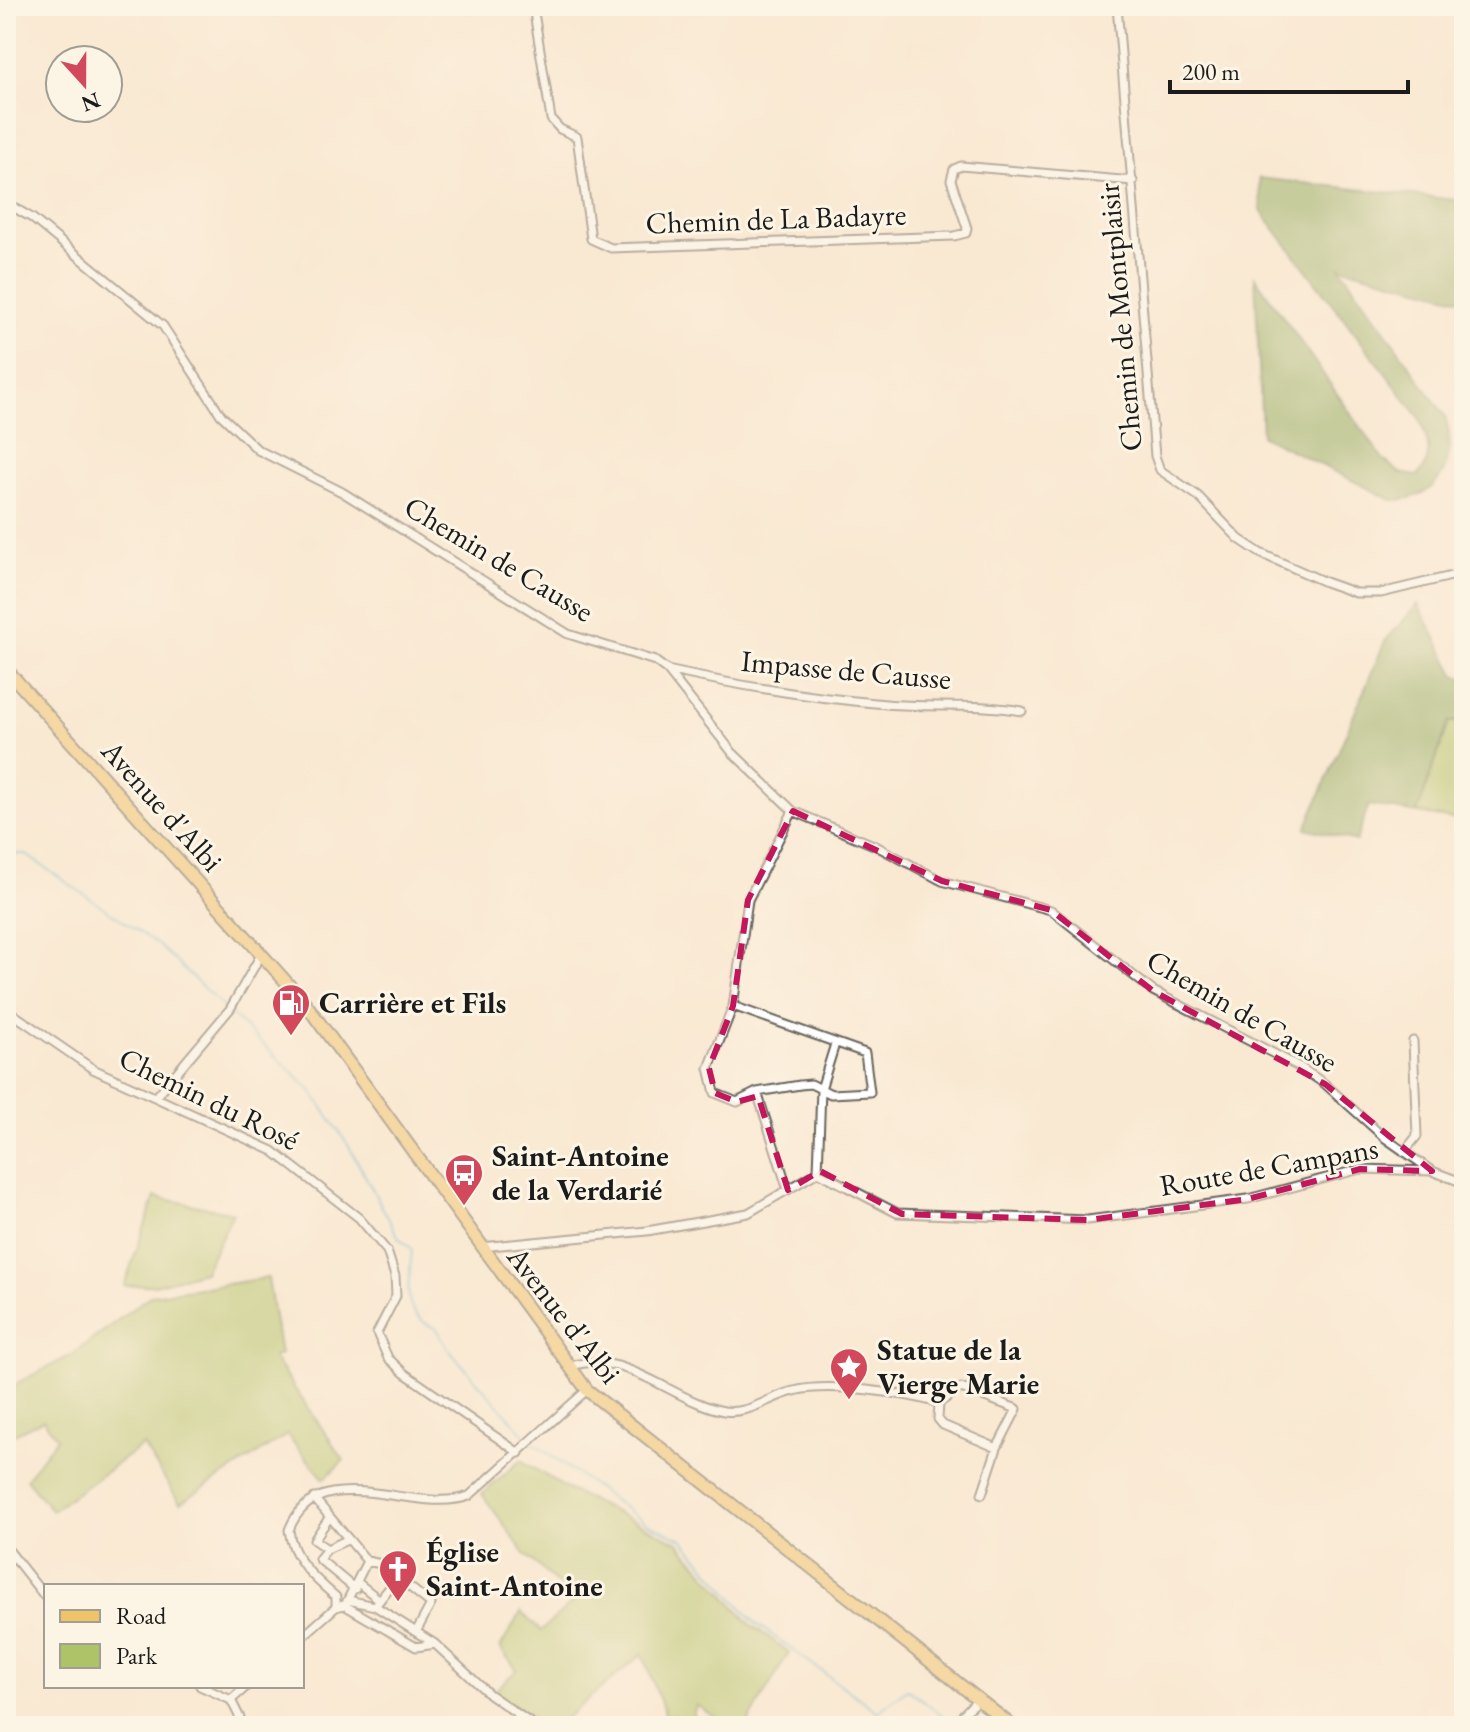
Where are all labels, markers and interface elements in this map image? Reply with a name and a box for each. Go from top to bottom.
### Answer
north arrow [44,44,124,124]
scale bar [1170,44,1408,94]
text: 200 m [1182,56,1240,87]
text: N [77,85,104,119]
street label: Chemin de Montplaisir [1088,181,1151,453]
street label: Chemin de La Badayre [645,194,907,243]
street label: Chemin de Causse [397,487,601,630]
street label: Impasse de Causse [739,641,953,698]
street label: Avenue d'Albi [92,731,232,880]
street label: Chemin de Causse [1140,940,1345,1081]
fuel station icon: Carrière et Fils [270,982,312,1037]
place label: Carrière et Fils [319,983,506,1022]
street label: Chemin du Rosé [113,1038,306,1159]
street label: Route de Campans [1157,1128,1381,1205]
place label: Saint-Antoine de la Verdarié [492,1136,669,1209]
bus stop icon: Saint-Antoine de la Verdarié [443,1152,485,1207]
street label: Avenue d'Albi [498,1237,630,1391]
place label: Statue de la Vierge Marie [877,1330,1039,1403]
place icon: Statue de la Vierge Marie [828,1346,870,1401]
place label: Église Saint-Antoine [426,1532,603,1605]
church icon: Église Saint-Antoine [377,1548,419,1603]
legend [44,1584,304,1688]
text: Road [116,1600,167,1631]
text: Park [116,1640,158,1671]

